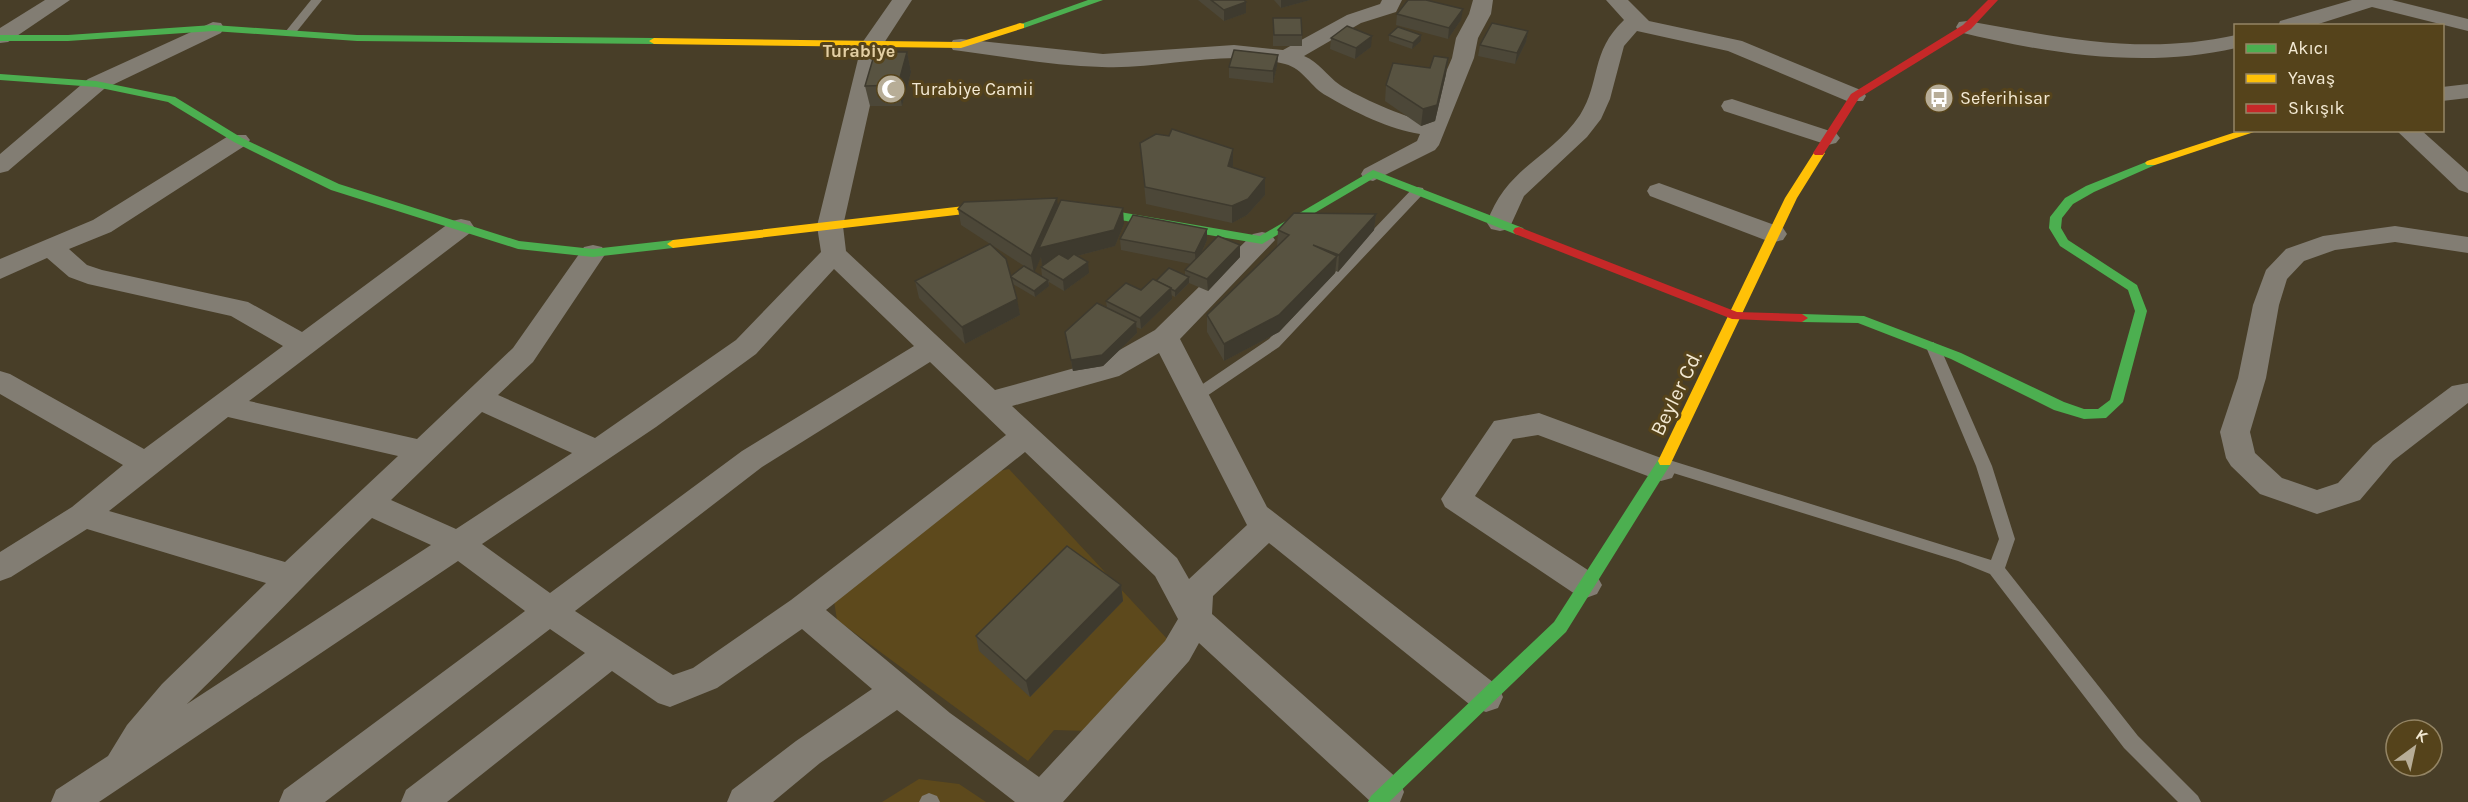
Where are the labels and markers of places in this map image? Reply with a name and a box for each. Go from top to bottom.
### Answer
mosque icon: Turabiye Camii [875,73,907,105]
place label: Turabiye Camii [912,78,1034,100]
bus stop icon: Seferihisar [1923,82,1955,114]
place label: Seferihisar [1960,87,2050,109]

